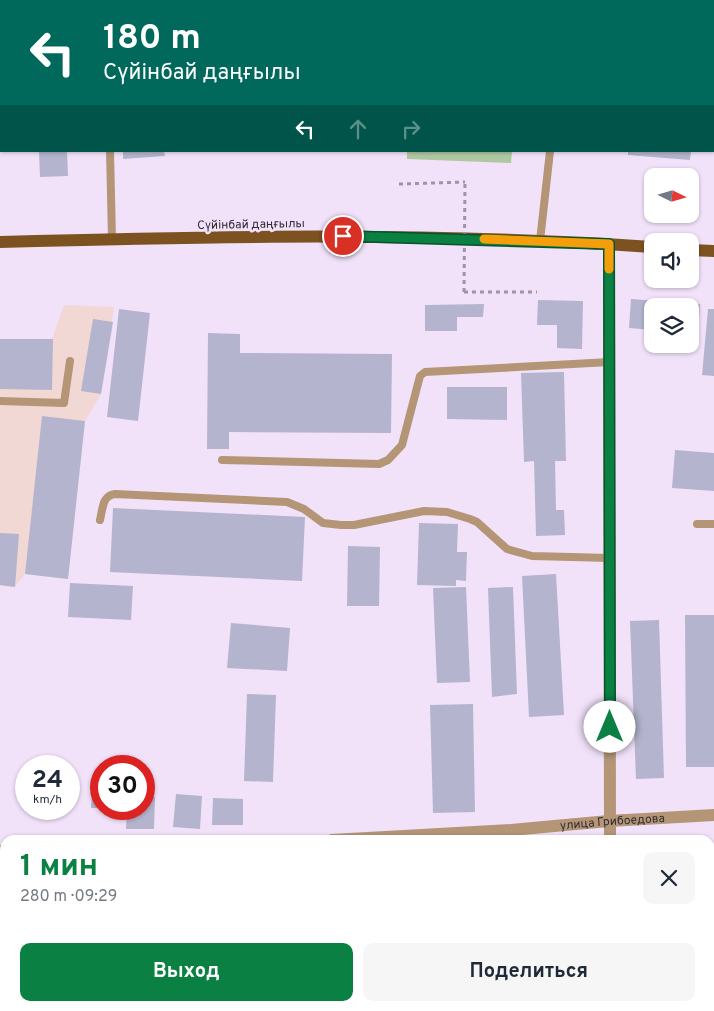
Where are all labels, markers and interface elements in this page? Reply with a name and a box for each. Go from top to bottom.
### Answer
text: 180 m [103,17,201,61]
icon: left [20,20,85,85]
text: Сүйінбай даңғылы [103,60,301,87]
icon: left [291,115,319,143]
icon: ahead [344,115,372,143]
icon: right [397,115,425,143]
north arrow [644,168,699,222]
map controls [644,168,699,353]
pin [322,215,364,257]
street label: Сүйінбай даңғылы [197,216,305,234]
icon: arrive [329,222,357,250]
button: sound [644,233,699,288]
button: layers [644,298,699,353]
position arrow [583,700,635,752]
speed limit sign: 30 [90,755,155,820]
text: 24 [32,765,63,797]
text: km/h [33,792,62,808]
street label: улица Грибоедова [559,811,665,834]
text: 1 мин [20,849,98,886]
button: close [643,852,695,904]
text: 280 m · 09:29 [20,887,117,907]
button: Выход [20,943,353,1001]
button: Поделиться [363,943,695,1001]

